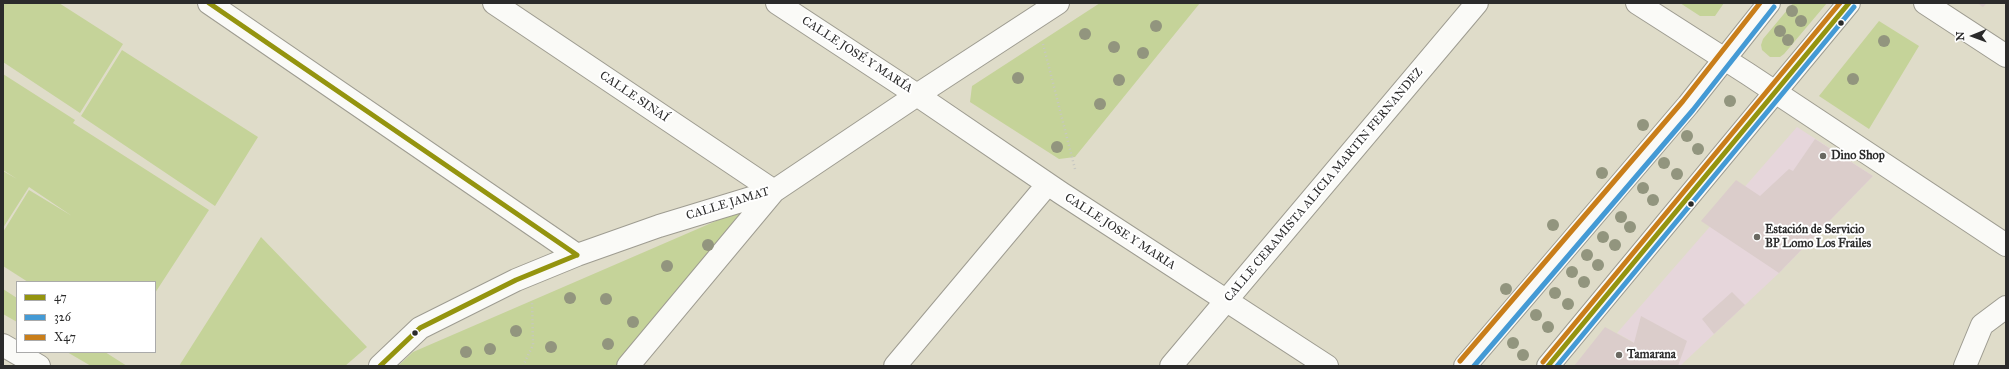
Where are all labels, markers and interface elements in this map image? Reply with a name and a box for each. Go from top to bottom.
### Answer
street label: CALLE JOSÉ Y MARÍA [799,14,915,96]
north arrow [1953,16,1993,56]
unlabelled marker [1836,18,1846,28]
text: N [1954,31,1967,41]
street label: CALLE CERAMISTA ALICIA MARTIN FERNANDEZ [1222,65,1426,305]
street label: CALLE SINAÍ [597,69,671,125]
place label: Dino Shop [1831,149,1885,163]
marker: Dino Shop [1818,151,1828,161]
street label: CALLE JAMAT [685,184,771,224]
street label: CALLE JOSE Y MARIA [1062,191,1178,273]
unlabelled marker [1686,199,1696,209]
place label: Estación de Servicio BP Lomo Los Frailes [1765,223,1871,251]
marker: Estación de Servicio BP Lomo Los Frailes [1752,232,1762,242]
legend [16,281,156,353]
text: 47 [54,290,67,304]
text: 326 [54,310,71,324]
unlabelled marker [410,328,420,338]
text: X47 [54,330,76,344]
place label: Tamarana [1627,348,1676,362]
marker: Tamarana [1614,350,1624,360]

